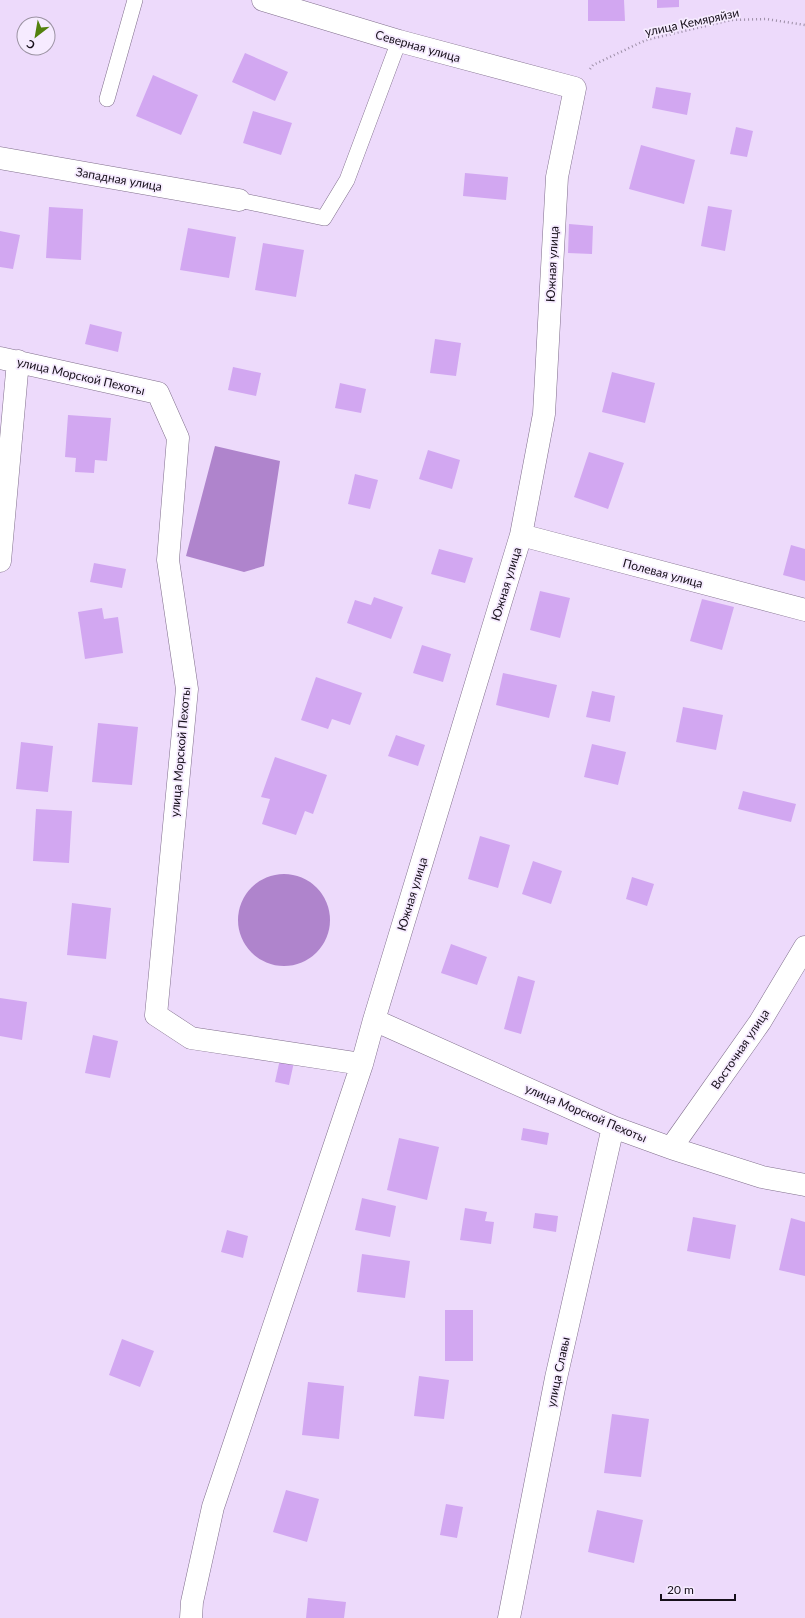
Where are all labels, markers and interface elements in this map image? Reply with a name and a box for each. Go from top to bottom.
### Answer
street label: улица Кемяряйзи [644,5,741,39]
north arrow [16,16,56,56]
street label: Северная улица [374,27,462,65]
text: С [24,37,37,52]
street label: Западная улица [75,164,163,194]
street label: Южная улица [543,226,561,302]
street label: улица Морской Пехоты [16,354,146,398]
street label: Южная улица [488,545,524,623]
street label: Полевая улица [621,555,705,591]
street label: улица Морской Пехоты [167,686,193,818]
street label: Южная улица [394,855,430,933]
street label: Восточная улица [708,1006,772,1092]
street label: улица Морской Пехоты [523,1081,649,1145]
street label: улица Славы [543,1335,573,1409]
scale bar [661,1576,735,1602]
text: 20 m [667,1582,694,1597]

